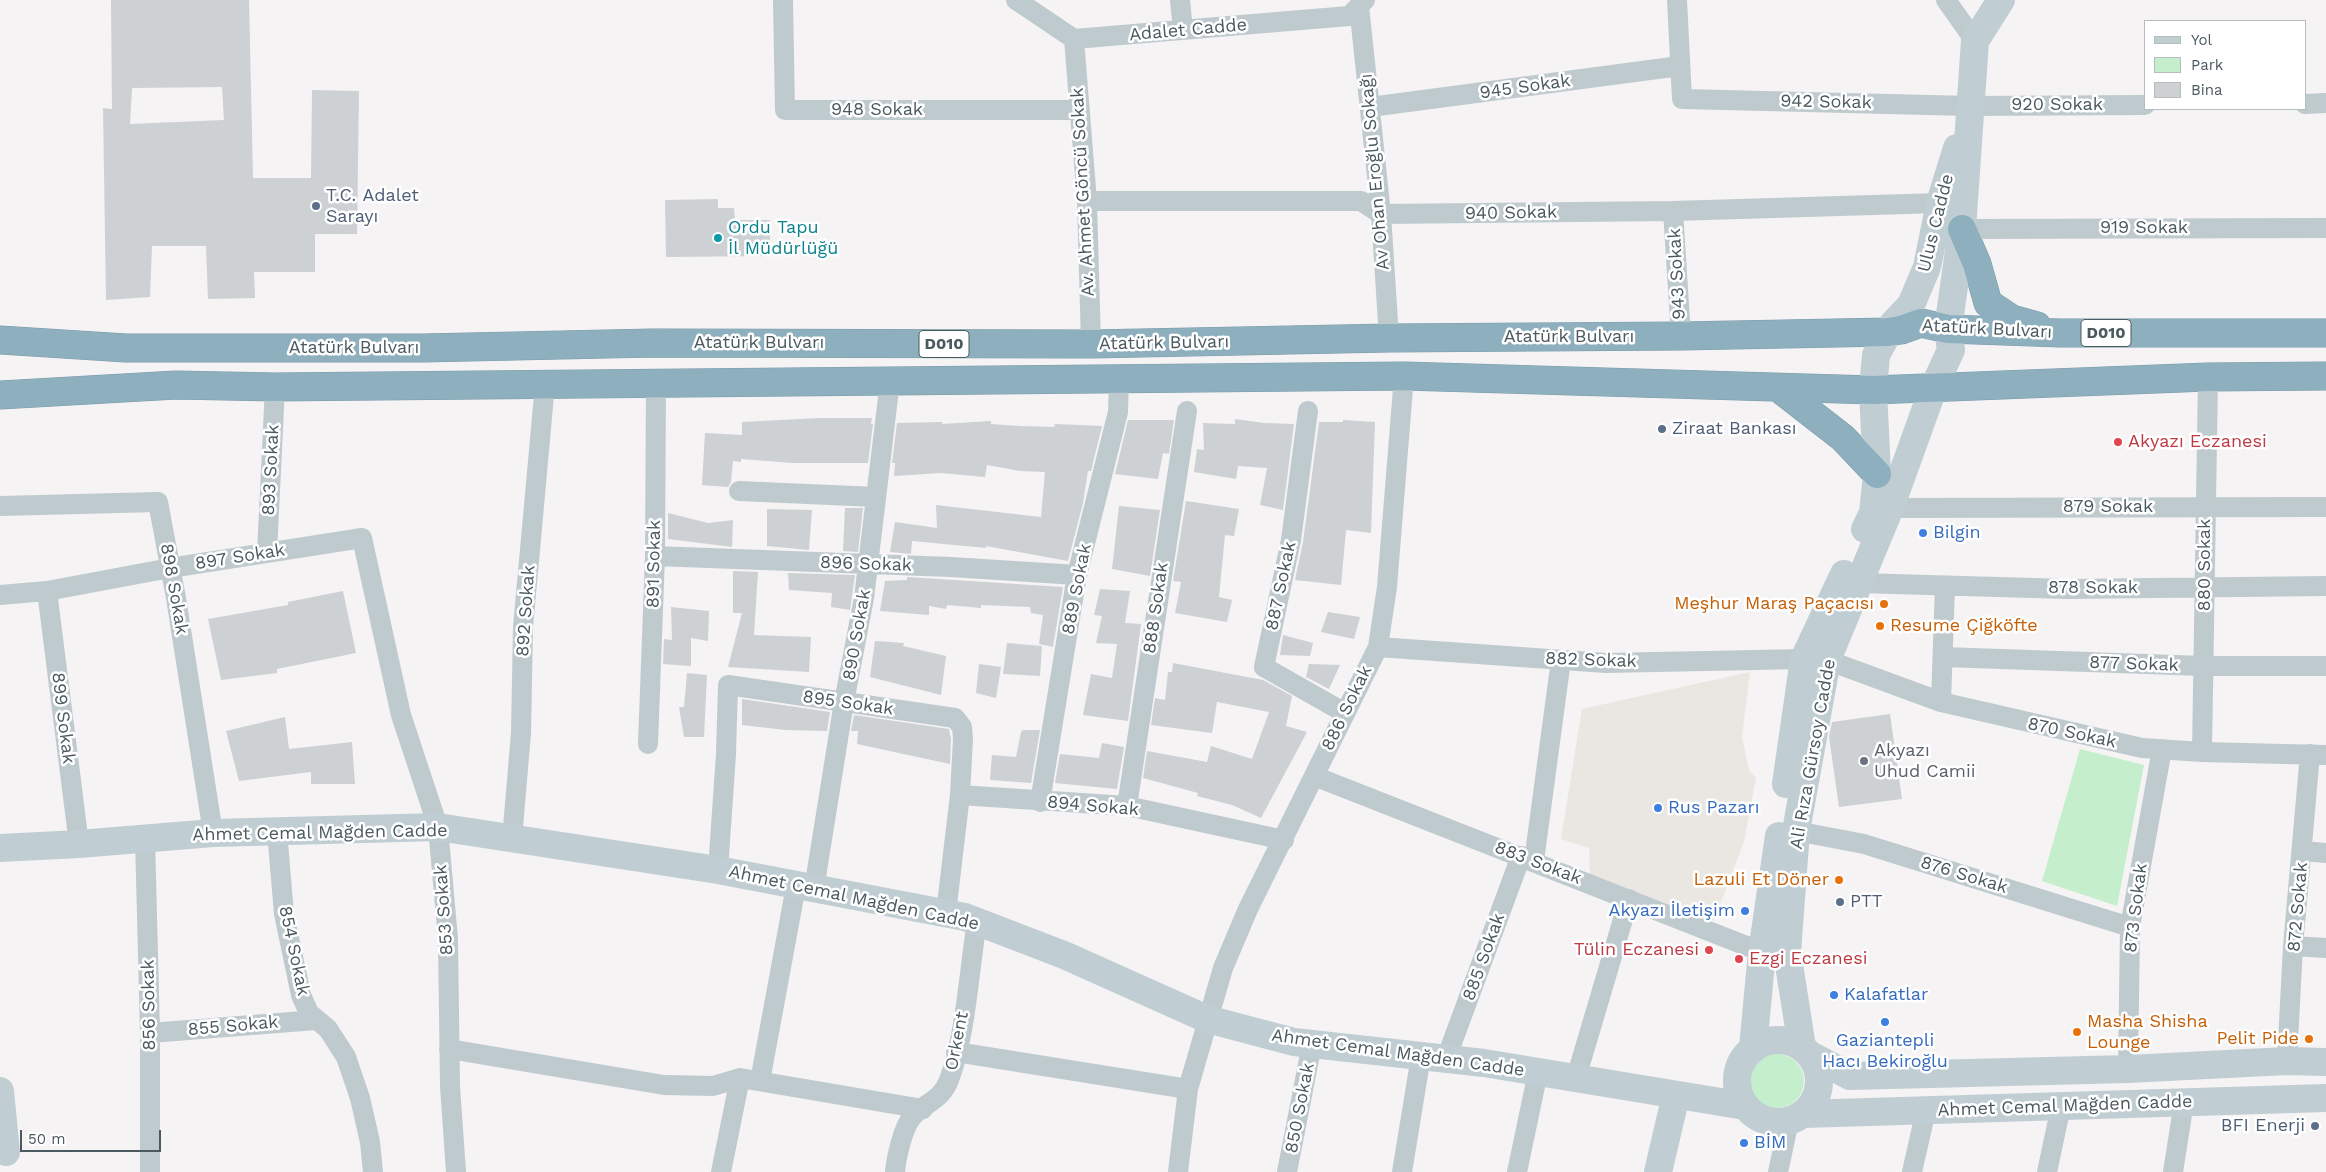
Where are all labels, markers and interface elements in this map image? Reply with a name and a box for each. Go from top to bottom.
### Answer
street label: Adalet Cadde [1128,14,1248,46]
legend [2144,20,2306,110]
text: Yol [2191,31,2212,49]
text: Park [2191,56,2223,74]
street label: 945 Sokak [1478,70,1572,104]
street label: Av Ohan Eroğlu Sokağı [1356,73,1394,271]
text: Bina [2191,81,2223,99]
street label: Av. Ahmet Göncü Sokak [1067,87,1099,297]
street label: 942 Sokak [1780,90,1872,114]
street label: 920 Sokak [2011,94,2103,116]
street label: 948 Sokak [831,99,923,121]
street label: Ulus Cadde [1913,172,1959,274]
place label: T.C. Adalet Sarayı [326,185,419,228]
marker: T.C. Adalet Sarayı [310,200,322,212]
street label: 940 Sokak [1465,201,1557,225]
place label: Ordu Tapu İl Müdürlüğü [728,217,838,260]
street label: 919 Sokak [2100,217,2188,239]
street label: 943 Sokak [1664,228,1690,320]
marker: Ordu Tapu İl Müdürlüğü [712,232,724,244]
street label: Atatürk Bulvarı [1921,315,2053,343]
road number: D010 [2081,319,2131,346]
street label: Atatürk Bulvarı [1504,326,1634,348]
road number: D010 [919,330,969,358]
street label: Atatürk Bulvarı [1099,331,1229,355]
street label: Atatürk Bulvarı [694,332,824,354]
street label: Atatürk Bulvarı [289,337,419,359]
place label: Ziraat Bankası [1672,418,1796,440]
marker: Ziraat Bankası [1656,423,1668,435]
street label: 893 Sokak [258,424,284,516]
place label: Akyazı Eczanesi [2128,431,2267,453]
marker: Akyazı Eczanesi [2112,436,2124,448]
street label: 879 Sokak [2063,496,2153,518]
street label: 880 Sokak [2194,519,2216,611]
street label: 891 Sokak [642,520,666,608]
place label: Bilgin [1933,522,1981,544]
marker: Bilgin [1917,527,1929,539]
street label: 897 Sokak [193,539,287,575]
street label: 887 Sokak [1261,540,1301,632]
street label: 898 Sokak [155,542,193,636]
street label: 889 Sokak [1058,542,1096,636]
street label: 896 Sokak [820,552,912,576]
street label: 888 Sokak [1139,561,1173,655]
street label: 892 Sokak [512,565,540,657]
street label: 878 Sokak [2048,577,2138,599]
street label: 890 Sokak [838,588,876,682]
place label: Meşhur Maraş Paçacısı [1674,593,1874,615]
marker: Meşhur Maraş Paçacısı [1878,598,1890,610]
place label: Resume Çiğköfte [1890,615,2038,637]
marker: Resume Çiğköfte [1874,620,1886,632]
street label: 882 Sokak [1545,648,1637,672]
street label: 877 Sokak [2089,652,2179,676]
street label: Ali Rıza Gürsoy Cadde [1786,657,1840,851]
street label: 886 Sokak [1317,662,1377,754]
street label: 899 Sokak [47,671,79,765]
street label: 895 Sokak [801,686,895,720]
street label: 870 Sokak [2026,713,2118,753]
place label: Akyazı Uhud Camii [1874,740,1976,782]
marker: Akyazı Uhud Camii [1858,755,1870,767]
street label: 894 Sokak [1046,791,1140,821]
place label: Rus Pazarı [1668,797,1760,819]
marker: Rus Pazarı [1652,802,1664,814]
street label: Ahmet Cemal Mağden Cadde [192,820,448,846]
street label: 883 Sokak [1492,837,1584,889]
street label: 876 Sokak [1918,852,2010,898]
street label: Ahmet Cemal Mağden Cadde [727,861,981,935]
street label: 872 Sokak [2283,861,2313,953]
street label: 873 Sokak [2120,862,2152,954]
street label: 853 Sokak [430,864,458,956]
place label: Lazuli Et Döner [1693,869,1829,891]
marker: Lazuli Et Döner [1833,874,1845,886]
place label: PTT [1850,891,1883,913]
marker: PTT [1834,896,1846,908]
place label: Akyazı İletişim [1609,900,1735,922]
street label: 854 Sokak [274,904,314,998]
marker: Akyazı İletişim [1739,905,1751,917]
street label: 885 Sokak [1458,910,1510,1004]
place label: Tülin Eczanesi [1574,939,1699,961]
marker: Tülin Eczanesi [1703,944,1715,956]
place label: Ezgi Eczanesi [1749,948,1867,970]
marker: Ezgi Eczanesi [1733,953,1745,965]
street label: 856 Sokak [137,959,161,1051]
place label: Kalafatlar [1844,984,1928,1006]
marker: Kalafatlar [1828,989,1840,1001]
street label: Orkent [941,1010,973,1072]
street label: 855 Sokak [187,1011,279,1041]
place label: Masha Shisha Lounge [2087,1011,2208,1054]
marker: Gaziantepli Hacı Bekiroğlu [1879,1016,1891,1028]
street label: Ahmet Cemal Mağden Cadde [1270,1025,1526,1081]
marker: Masha Shisha Lounge [2071,1026,2083,1038]
place label: Pelit Pide [2216,1028,2299,1050]
place label: Gaziantepli Hacı Bekiroğlu [1822,1030,1948,1072]
marker: Pelit Pide [2303,1033,2315,1045]
street label: 850 Sokak [1281,1061,1319,1155]
street label: Ahmet Cemal Mağden Cadde [1937,1091,2193,1121]
place label: BFI Enerji [2221,1115,2305,1137]
scale bar [22,1120,164,1152]
marker: BFI Enerji [2309,1120,2321,1132]
text: 50 m [28,1130,65,1148]
place label: BİM [1754,1132,1786,1154]
marker: BİM [1738,1137,1750,1149]

